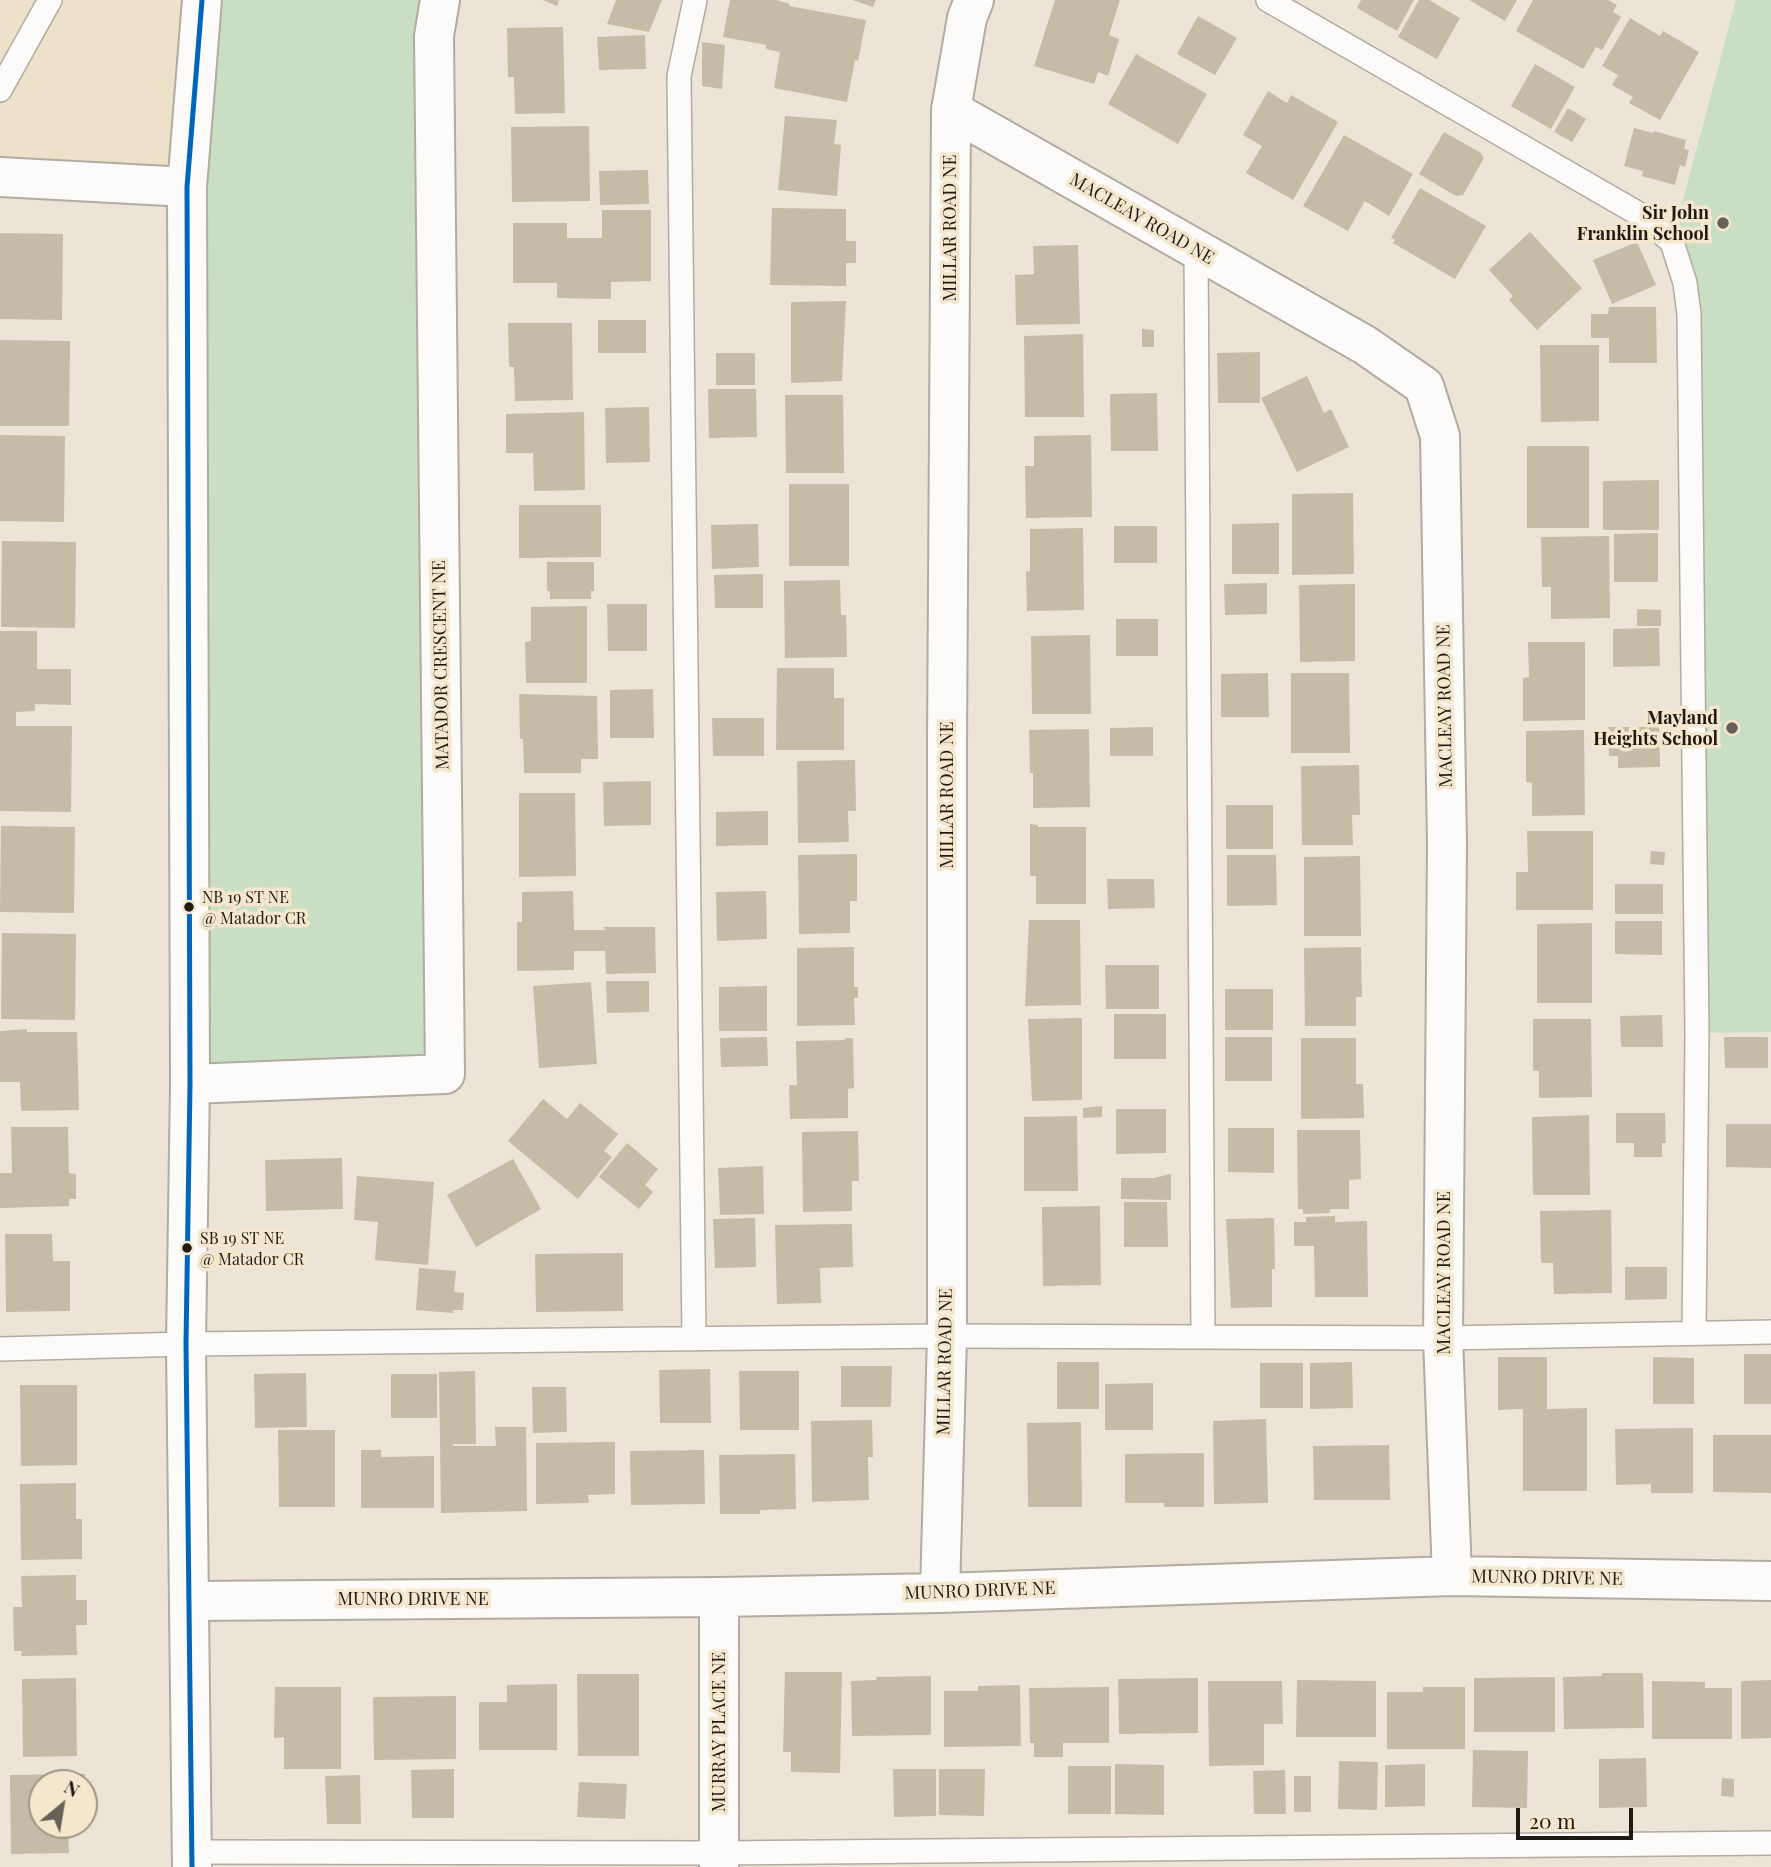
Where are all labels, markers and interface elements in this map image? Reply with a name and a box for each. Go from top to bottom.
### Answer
street label: MILLAR ROAD NE [939,155,961,301]
street label: MACLEAY ROAD NE [1066,169,1218,269]
place label: Sir John Franklin School [1577,202,1709,244]
marker: Sir John Franklin School [1715,215,1731,231]
street label: MATADOR CRESCENT NE [428,560,454,770]
street label: MACLEAY ROAD NE [1433,624,1457,788]
place label: Mayland Heights School [1593,707,1718,750]
marker: Mayland Heights School [1724,720,1740,736]
street label: MILLAR ROAD NE [936,722,958,868]
place label: NB 19 ST NE @ Matador CR [202,888,306,926]
marker: NB 19 ST NE @ Matador CR [182,900,196,914]
street label: MACLEAY ROAD NE [1433,1191,1455,1355]
place label: SB 19 ST NE @ Matador CR [200,1229,304,1267]
marker: SB 19 ST NE @ Matador CR [180,1241,194,1255]
street label: MILLAR ROAD NE [933,1288,957,1436]
street label: MUNRO DRIVE NE [1471,1566,1623,1590]
street label: MUNRO DRIVE NE [904,1578,1056,1604]
street label: MUNRO DRIVE NE [337,1588,489,1610]
street label: MURRAY PLACE NE [708,1652,730,1812]
north arrow [28,1769,98,1839]
text: N [60,1773,85,1802]
scale bar [1519,1794,1636,1838]
text: 20 m [1529,1806,1576,1834]

